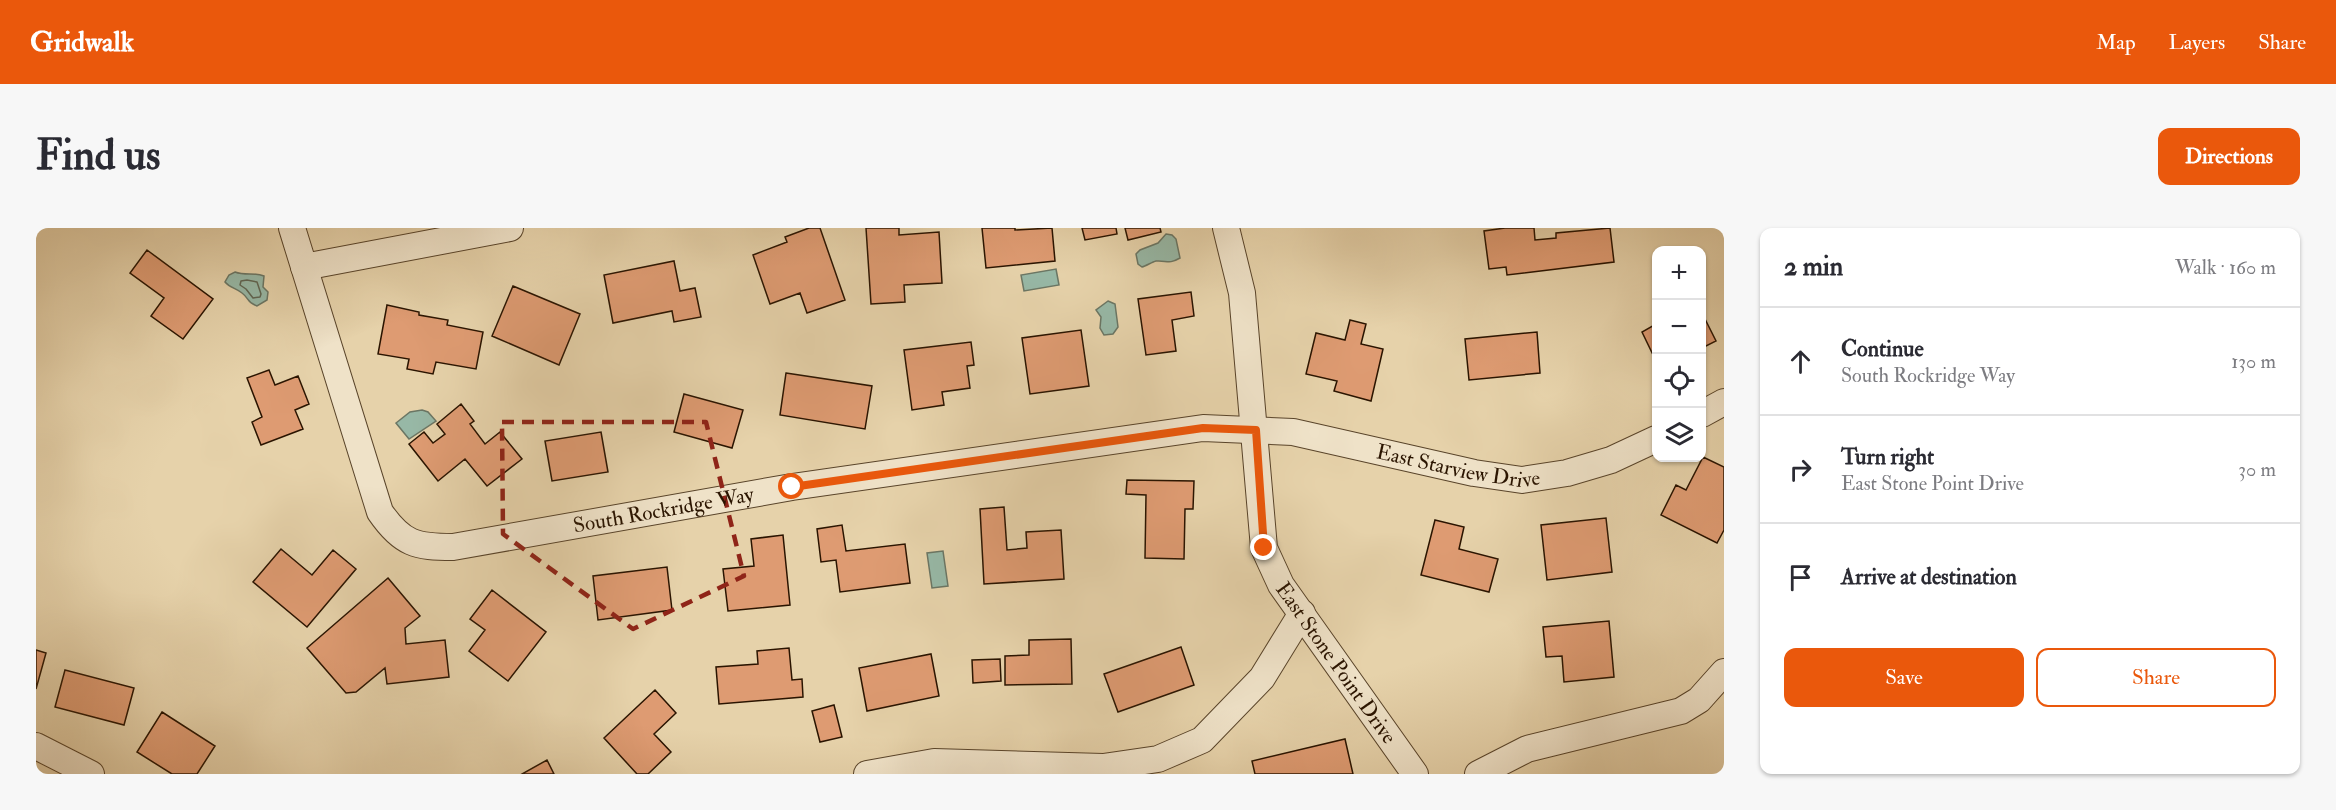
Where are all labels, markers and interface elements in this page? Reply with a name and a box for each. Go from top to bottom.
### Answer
text: Gridwalk [30,25,134,60]
text: Map [2096,29,2136,56]
text: Layers [2169,29,2225,56]
text: Share [2258,29,2306,56]
button: Directions [2158,128,2300,185]
text: Find us [36,130,160,182]
map controls [1652,246,1706,462]
button: + [1652,246,1706,300]
text: 2 min [1784,251,1843,283]
text: Walk · 160 m [2175,255,2276,280]
button: − [1652,300,1706,354]
text: Continue [1841,335,1924,363]
icon: ahead [1784,345,1817,378]
text: 130 m [2231,349,2276,374]
button: locate [1652,354,1706,408]
text: South Rockridge Way [1841,363,2015,388]
button: layers [1652,408,1706,462]
street label: East Starview Drive [1374,438,1542,493]
text: Turn right [1841,443,1934,471]
icon: right [1784,453,1817,486]
text: 30 m [2238,457,2276,482]
text: East Stone Point Drive [1841,471,2024,496]
route start [778,473,804,499]
street label: South Rockridge Way [571,480,757,539]
route end [1250,534,1276,560]
icon: arrive [1784,561,1817,594]
text: Arrive at destination [1841,563,2017,591]
street label: East Stone Point Drive [1270,577,1403,749]
button: Save [1784,648,2024,707]
button: Share [2036,648,2276,707]

